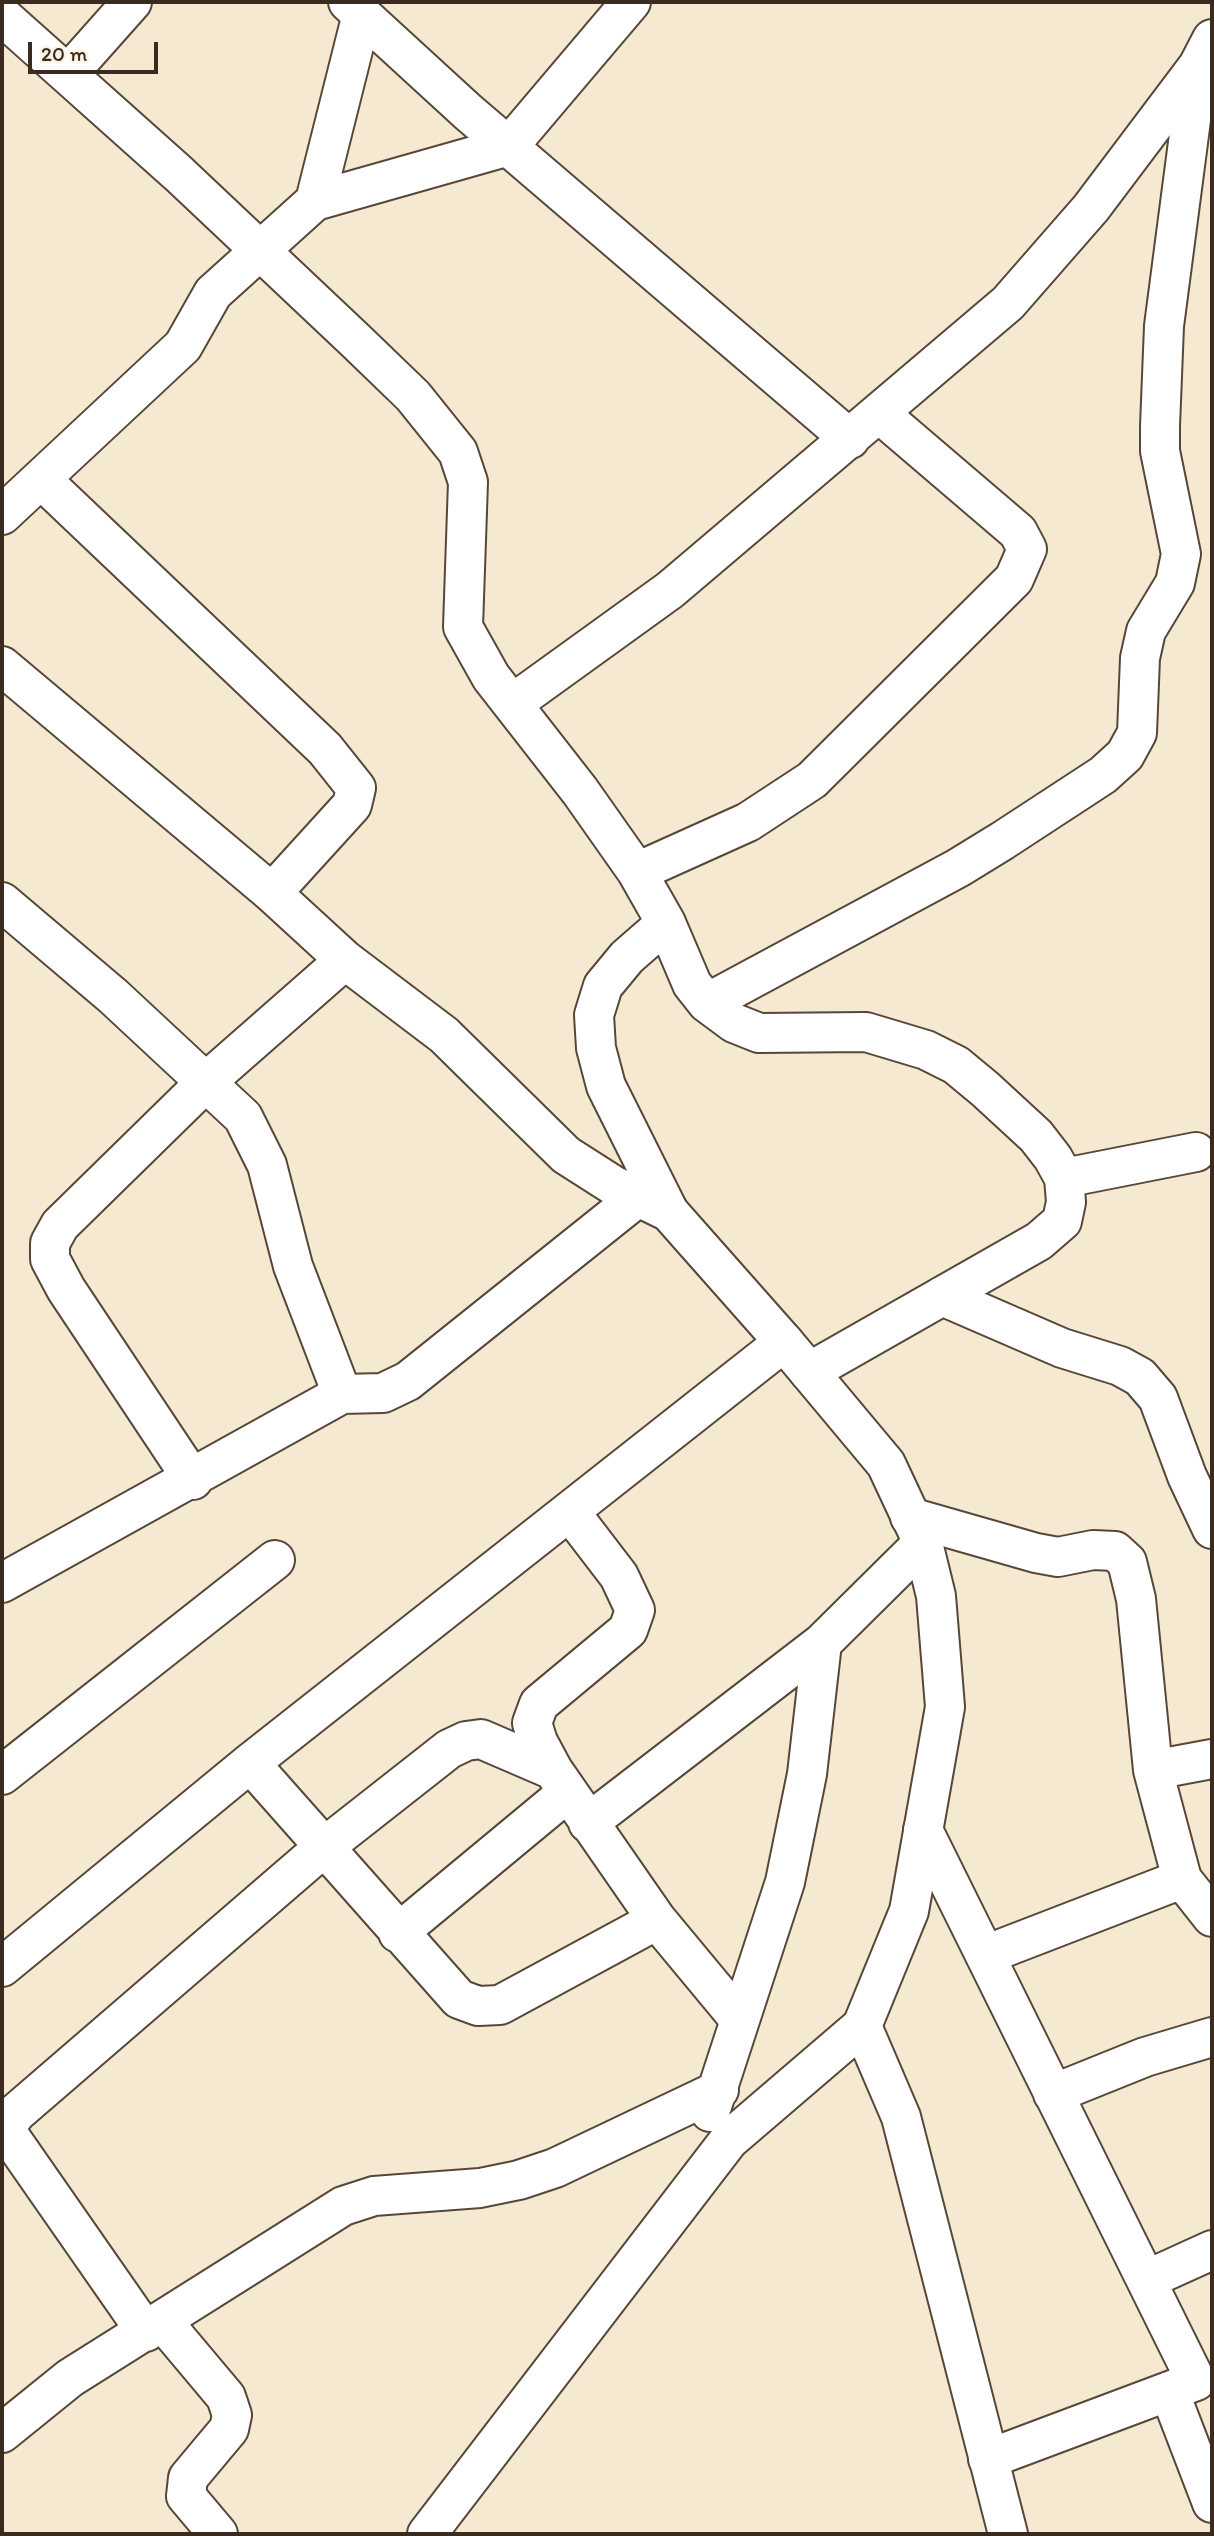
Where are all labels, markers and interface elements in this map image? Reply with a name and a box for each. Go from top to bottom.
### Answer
scale bar [32,28,161,72]
text: 20 m [41,41,87,66]

